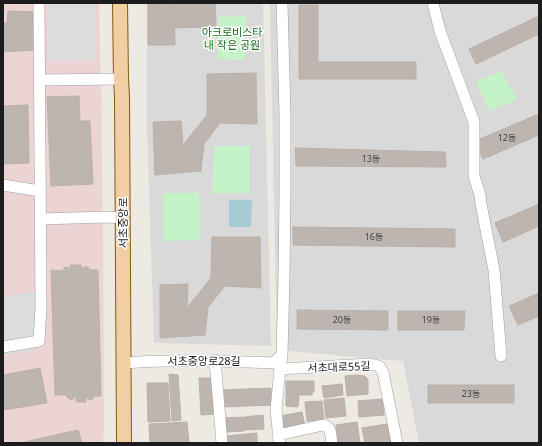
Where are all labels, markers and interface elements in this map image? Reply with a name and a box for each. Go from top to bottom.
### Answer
park label: 아크로비스타 내 작은 공원 [202,24,262,52]
house number: 12동 [498,131,516,144]
house number: 13동 [362,152,380,165]
street label: 서초중앙로 [115,198,130,248]
house number: 16동 [365,230,383,243]
house number: 20동 [333,313,351,326]
house number: 19동 [422,313,440,326]
street label: 서초중앙로28길 [167,353,241,368]
street label: 서초대로55길 [307,358,371,375]
house number: 23동 [462,387,480,400]

